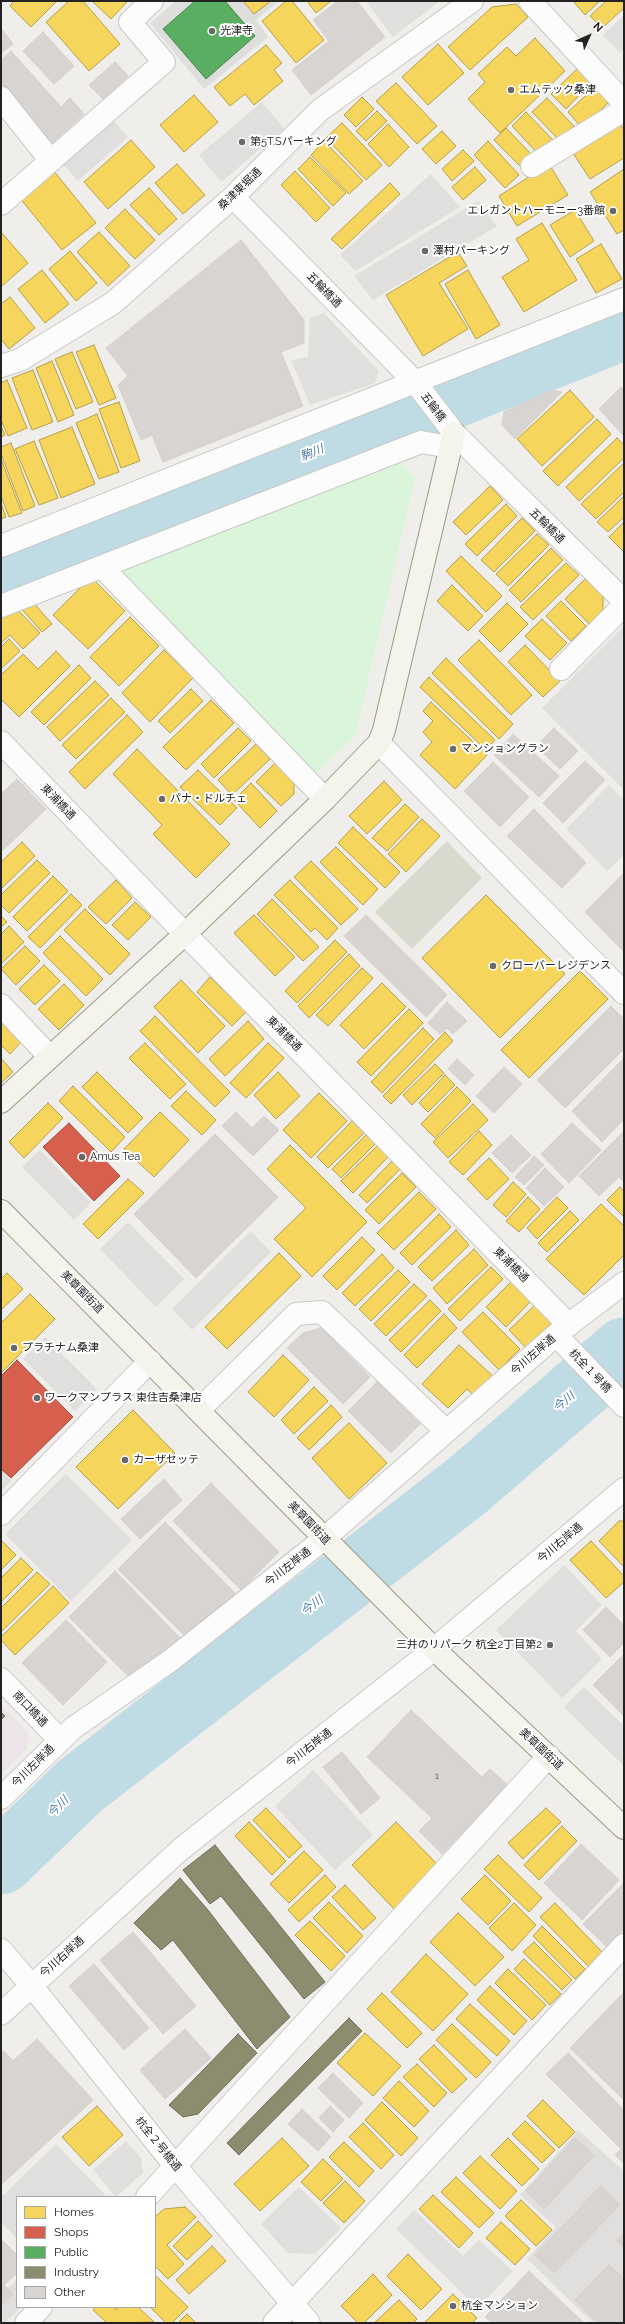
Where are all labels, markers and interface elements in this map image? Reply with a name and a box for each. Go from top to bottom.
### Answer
north arrow [569,16,609,56]
text: N [590,20,605,35]
place label: 光津寺 [220,24,253,38]
marker: 光津寺 [207,26,217,36]
place label: エムテック桑津 [519,83,596,97]
marker: エムテック桑津 [506,85,516,95]
place label: 第5T.Sパーキング [250,135,337,149]
marker: 第5T.Sパーキング [237,137,247,147]
street label: 桑津東堀通 [216,165,264,213]
place label: エレガントハーモニー3番館 [467,204,605,218]
marker: エレガントハーモニー3番館 [608,206,618,216]
place label: 澤村パーキング [433,244,510,258]
marker: 澤村パーキング [420,246,430,256]
street label: 五輪橋通 [304,270,344,310]
street label: 五輪橋 [418,390,448,424]
water label: 駒川 [298,442,326,464]
street label: 五輪橋通 [527,506,567,546]
place label: マンショングラン [461,742,549,756]
marker: マンショングラン [448,744,458,754]
street label: 東浦橋通 [38,782,78,822]
place label: パナ・ドルチェ [170,792,247,806]
marker: パナ・ドルチェ [157,794,167,804]
place label: クローバーレジデンス [501,959,611,973]
marker: クローバーレジデンス [488,961,498,971]
street label: 東浦橋通 [264,1014,304,1054]
place label: Amus Tea [90,1150,140,1164]
marker: Amus Tea [77,1152,87,1162]
street label: 東浦橋通 [491,1245,531,1285]
street label: 美章園街道 [58,1268,106,1316]
street label: 今川左岸通 [508,1332,558,1378]
place label: プラチナム桑津 [22,1341,99,1355]
marker: プラチナム桑津 [9,1343,19,1353]
street label: 杭全１号橋 [566,1347,614,1395]
water label: 今川 [550,1389,578,1415]
place label: ワークマンプラス 東住吉桑津店 [45,1391,202,1405]
marker: ワークマンプラス 東住吉桑津店 [32,1393,42,1403]
place label: カーザセッテ [133,1453,199,1467]
marker: カーザセッテ [120,1455,130,1465]
street label: 美章園街道 [285,1499,333,1547]
street label: 今川右岸通 [535,1520,585,1566]
street label: 今川左岸通 [262,1545,314,1589]
water label: 今川 [298,1593,326,1619]
place label: 三井のリパーク 杭全2丁目第2 [396,1638,542,1652]
marker: 三井のリパーク 杭全2丁目第2 [545,1640,555,1650]
street label: 南口橋通 [10,1689,50,1729]
street label: 美章園街道 [516,1725,566,1773]
street label: 今川右岸通 [283,1726,335,1770]
street label: 今川左岸通 [9,1742,57,1790]
house number: 1 [435,1771,439,1781]
water label: 今川 [44,1793,72,1821]
street label: 今川右岸通 [37,1934,87,1980]
street label: 杭全２号橋通 [132,2114,184,2174]
legend [16,2196,156,2308]
text: Homes [54,2205,94,2219]
text: Shops [54,2225,89,2239]
text: Public [54,2245,88,2259]
text: Industry [54,2265,99,2279]
text: Other [54,2285,85,2299]
place label: 杭全マンション [461,2299,538,2313]
marker: 杭全マンション [448,2301,458,2311]

